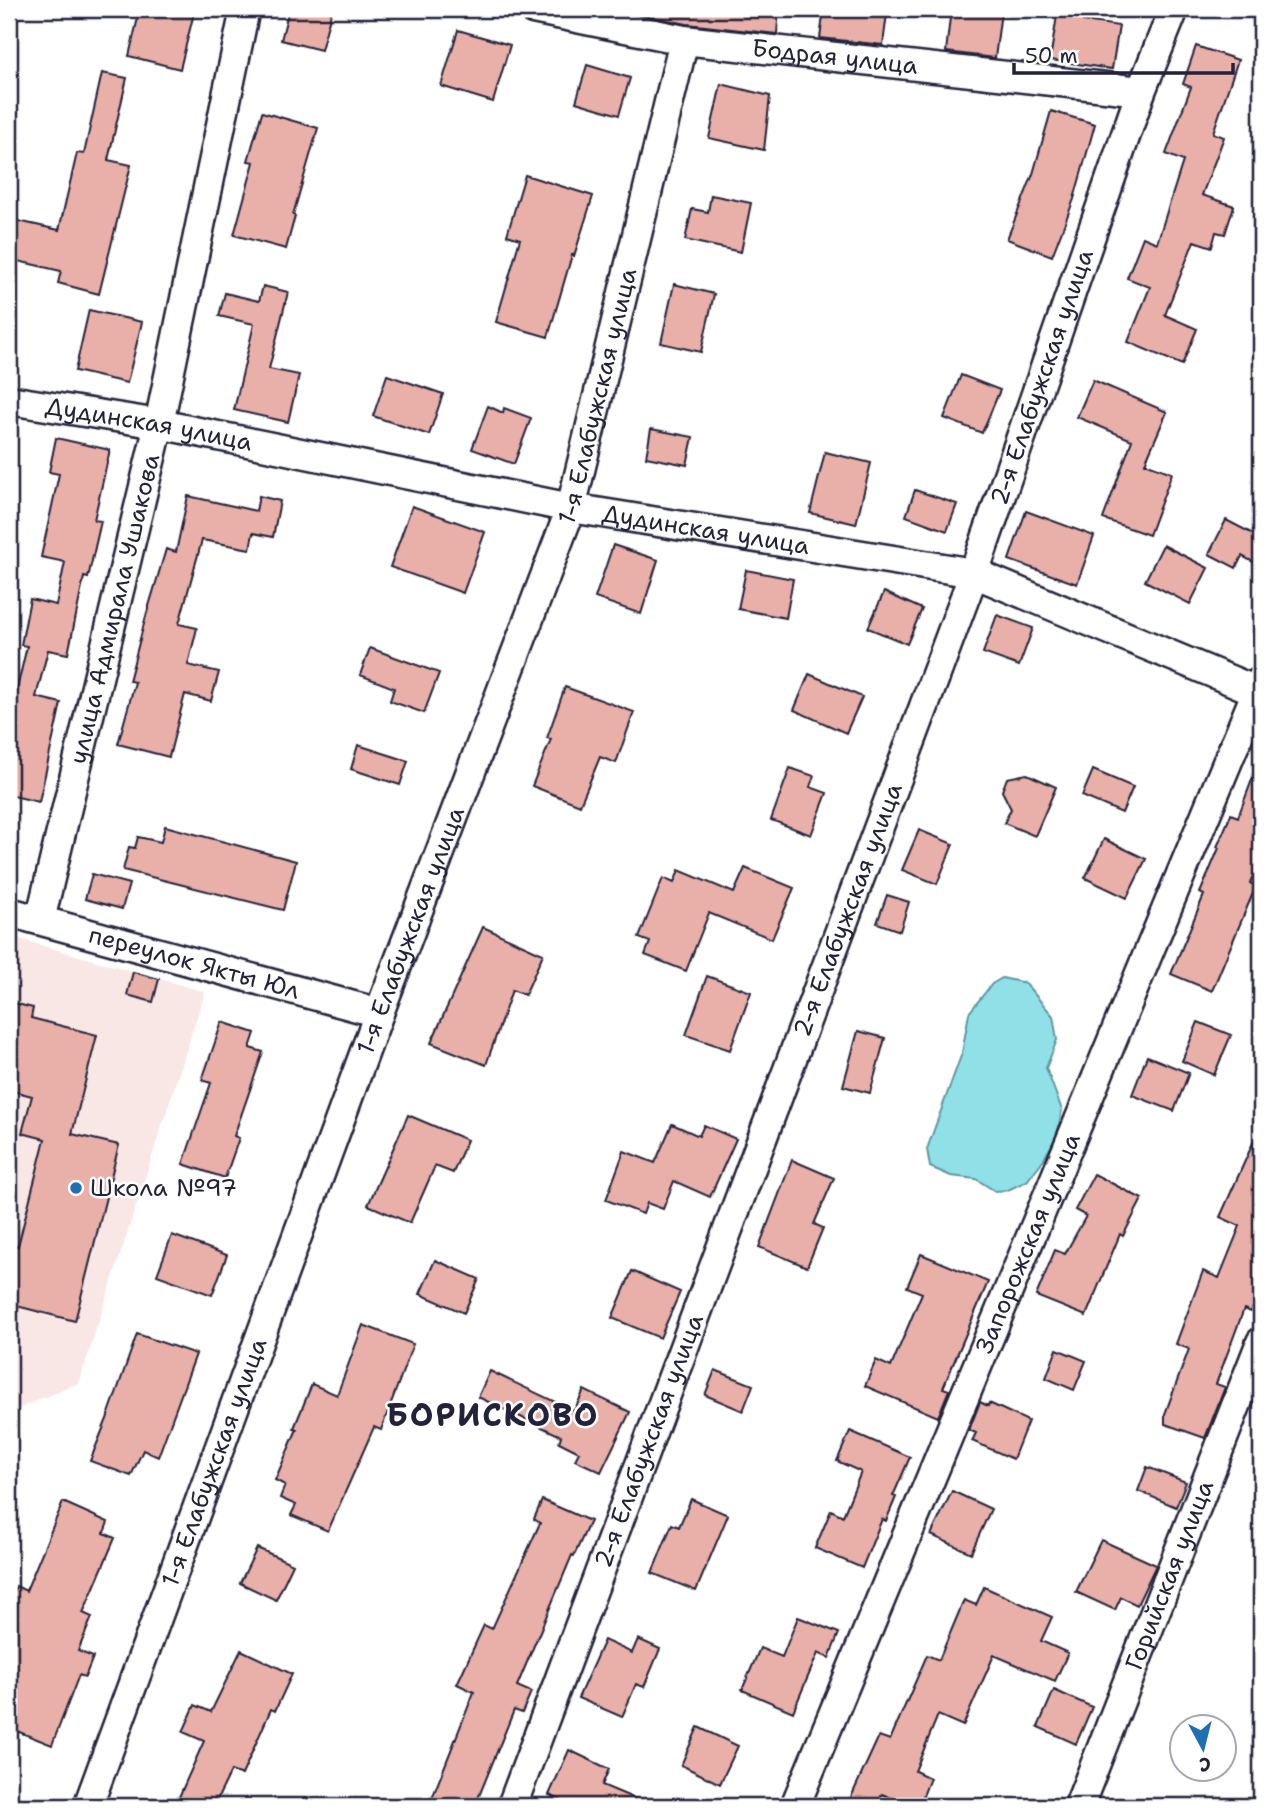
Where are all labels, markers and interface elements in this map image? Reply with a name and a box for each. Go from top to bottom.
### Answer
street label: Бодрая улица [750,32,920,82]
scale bar [1014,32,1233,76]
text: 50 m [1025,42,1078,70]
street label: 2-я Елабужская улица [983,245,1101,509]
street label: 1-я Елабужская улица [550,265,644,529]
street label: Дудинская улица [43,390,255,459]
street label: улица Адмирала Ушакова [62,451,167,767]
street label: Дудинская улица [600,497,812,562]
street label: 2-я Елабужская улица [786,779,910,1041]
street label: 1-я Елабужская улица [349,802,472,1059]
street label: переулок Якты Юл [85,919,303,1007]
street label: Запорожская улица [968,1128,1088,1358]
place label: Школа №97 [90,1172,237,1204]
marker: Школа №97 [68,1180,84,1196]
street label: 2-я Елабужская улица [587,1309,711,1572]
street label: 1-я Елабужская улица [154,1334,274,1591]
district label: БОРИСКОВО [386,1393,600,1436]
street label: Горийская улица [1118,1476,1221,1675]
north arrow [1168,1714,1238,1784]
text: С [1198,1751,1212,1777]

